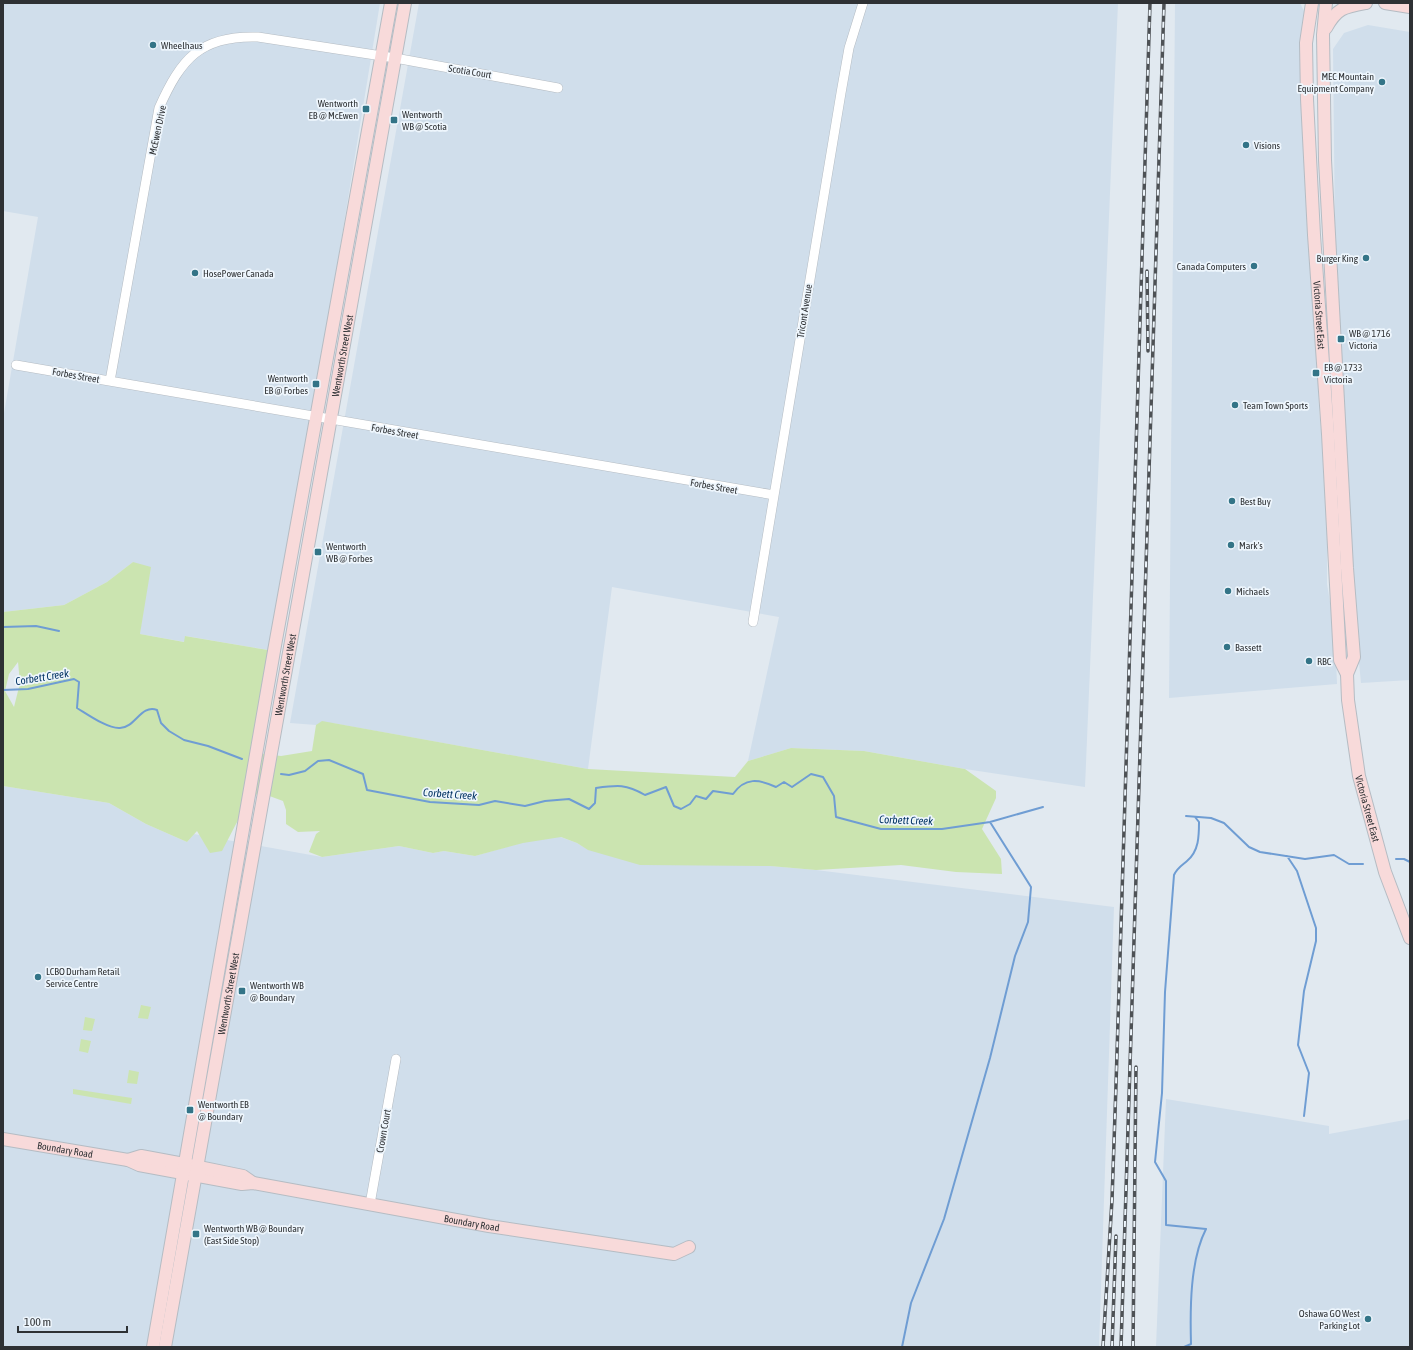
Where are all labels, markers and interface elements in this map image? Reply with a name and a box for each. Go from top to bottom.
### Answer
marker: Wheelhaus [148,40,158,50]
place label: Wheelhaus [161,40,203,51]
street label: Scotia Court [448,63,492,80]
place label: MEC Mountain Equipment Company [1298,71,1374,94]
marker: MEC Mountain Equipment Company [1377,77,1387,87]
place label: Wentworth EB @ McEwen [309,98,358,121]
street label: McEwen Drive [147,104,168,156]
marker: Wentworth EB @ McEwen [361,104,371,114]
place label: Wentworth WB @ Scotia [402,109,447,132]
marker: Wentworth WB @ Scotia [389,115,399,125]
marker: Visions [1241,140,1251,150]
place label: Visions [1254,140,1281,151]
place label: Burger King [1316,253,1359,264]
marker: Burger King [1361,253,1371,263]
place label: Canada Computers [1177,261,1246,272]
marker: Canada Computers [1249,261,1259,271]
marker: HosePower Canada [190,268,200,278]
place label: HosePower Canada [203,268,274,279]
street label: Victoria Street East [1311,281,1327,350]
street label: Tricont Avenue [795,283,814,339]
street label: Wentworth Street West [330,314,355,398]
place label: WB @ 1716 Victoria [1349,328,1391,351]
marker: WB @ 1716 Victoria [1336,334,1346,344]
place label: EB @ 1733 Victoria [1324,362,1363,385]
street label: Forbes Street [52,366,100,385]
marker: EB @ 1733 Victoria [1311,368,1321,378]
place label: Wentworth EB @ Forbes [264,373,308,396]
marker: Wentworth EB @ Forbes [311,379,321,389]
marker: Team Town Sports [1230,400,1240,410]
place label: Team Town Sports [1243,400,1308,411]
street label: Forbes Street [371,422,419,441]
street label: Forbes Street [690,477,738,496]
marker: Best Buy [1227,496,1237,506]
place label: Best Buy [1240,496,1271,507]
marker: Mark's [1226,540,1236,550]
place label: Mark's [1239,540,1263,551]
place label: Wentworth WB @ Forbes [326,541,373,564]
marker: Wentworth WB @ Forbes [313,547,323,557]
marker: Michaels [1223,586,1233,596]
place label: Michaels [1236,586,1269,597]
street label: Wentworth Street West [273,633,298,717]
marker: Bassett [1222,642,1232,652]
place label: Bassett [1235,642,1262,653]
marker: RBC [1304,656,1314,666]
place label: RBC [1317,656,1332,667]
water label: Corbett Creek [14,667,70,687]
street label: Victoria Street East [1353,774,1382,843]
water label: Corbett Creek [423,786,477,802]
water label: Corbett Creek [879,813,933,827]
street label: Wentworth Street West [216,952,241,1036]
place label: LCBO Durham Retail Service Centre [46,966,120,989]
marker: LCBO Durham Retail Service Centre [33,972,43,982]
place label: Wentworth WB @ Boundary [250,980,304,1003]
marker: Wentworth WB @ Boundary [237,986,247,996]
place label: Wentworth EB @ Boundary [198,1099,249,1122]
marker: Wentworth EB @ Boundary [185,1105,195,1115]
street label: Crown Court [374,1108,393,1154]
street label: Boundary Road [36,1140,94,1160]
street label: Boundary Road [443,1213,500,1234]
place label: Wentworth WB @ Boundary (East Side Stop) [204,1223,304,1246]
marker: Wentworth WB @ Boundary (East Side Stop) [191,1229,201,1239]
scale bar [18,1308,127,1334]
place label: Oshawa GO West Parking Lot [1299,1308,1360,1331]
marker: Oshawa GO West Parking Lot [1363,1314,1373,1324]
text: 100 m [24,1315,51,1329]

